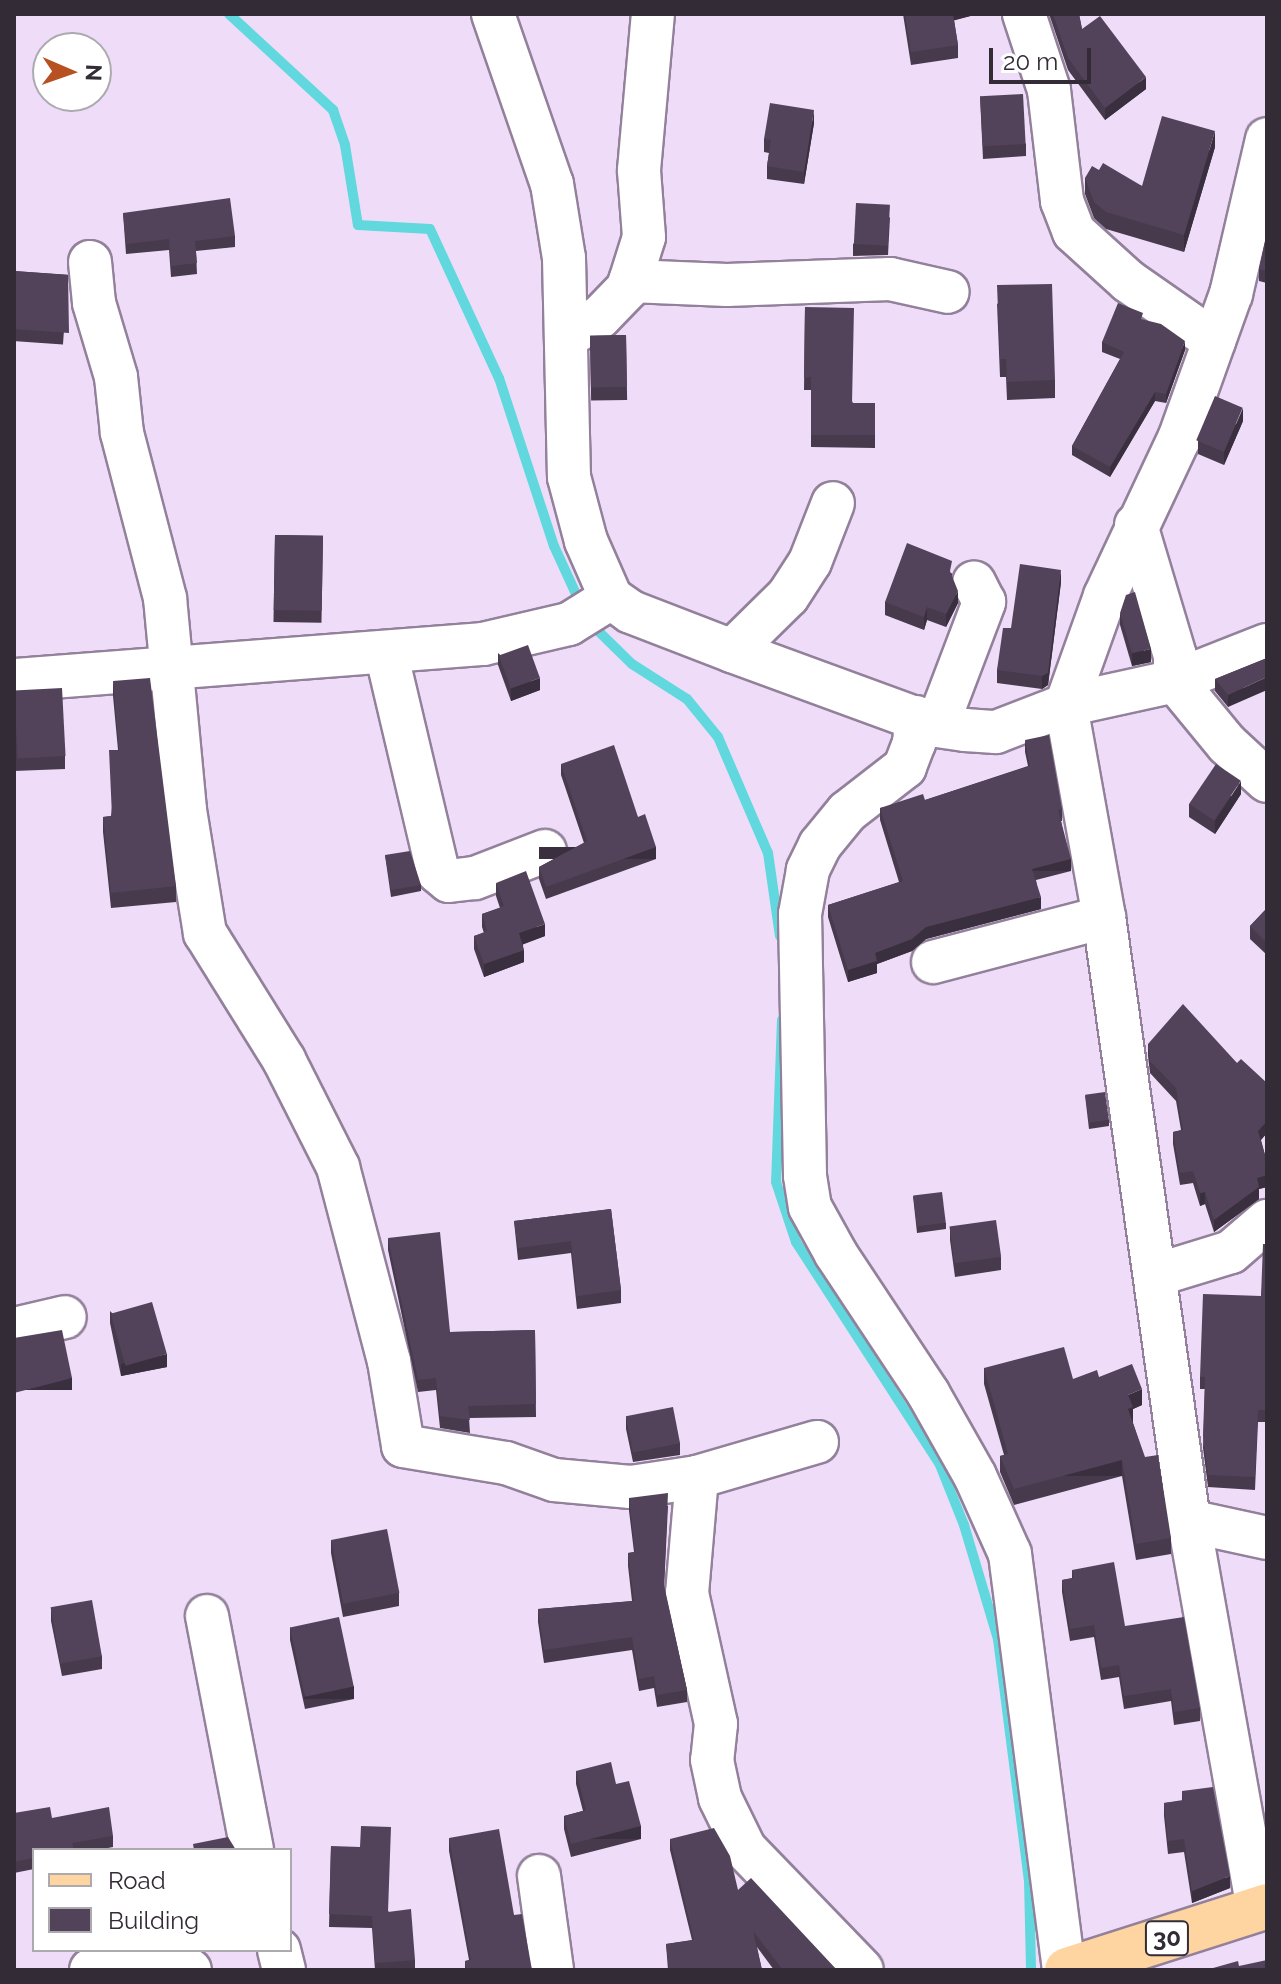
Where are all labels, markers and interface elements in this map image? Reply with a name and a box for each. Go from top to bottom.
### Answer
north arrow [32,32,112,112]
scale bar [993,32,1095,82]
text: 20 m [1003,47,1058,76]
text: N [81,64,107,82]
legend [32,1848,292,1952]
text: Road [108,1866,166,1895]
text: Building [108,1906,199,1935]
road number: 30 [1143,1918,1191,1958]

